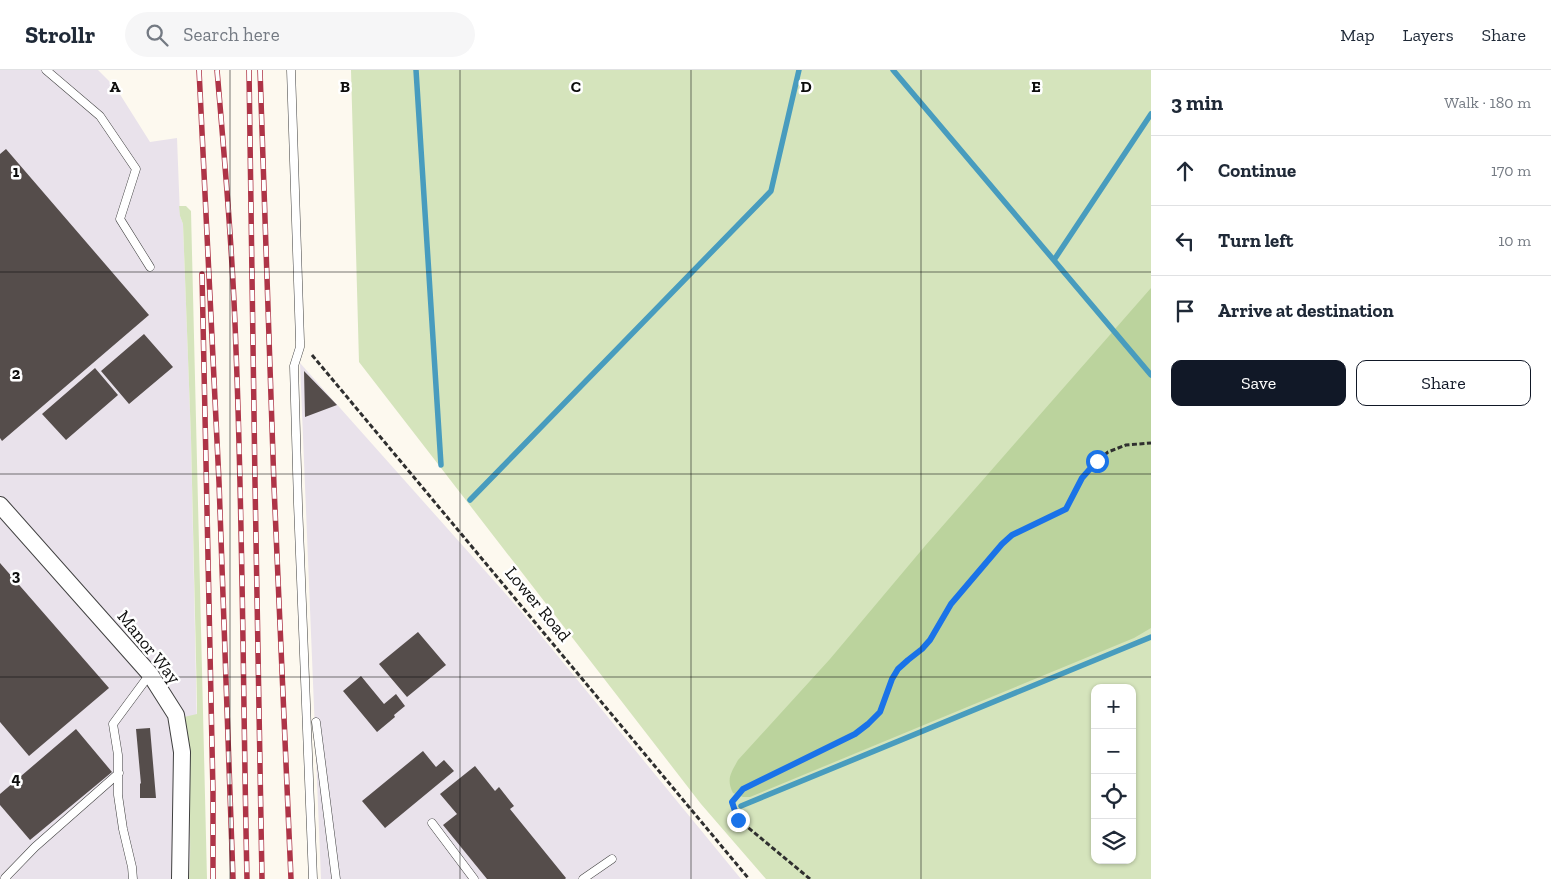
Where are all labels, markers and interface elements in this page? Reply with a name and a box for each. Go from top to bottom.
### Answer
search box [125,12,475,57]
text: Strollr [25,20,95,49]
icon: search [143,21,171,49]
text: Search here [183,23,280,46]
text: Map [1340,24,1375,46]
text: Layers [1403,24,1454,46]
text: Share [1482,24,1526,46]
text: A [110,77,121,96]
text: B [340,77,350,96]
text: C [571,77,581,96]
text: D [800,77,812,96]
text: E [1031,77,1041,96]
text: 3 min [1171,90,1223,115]
text: Walk · 180 m [1444,93,1531,112]
icon: ahead [1171,157,1199,185]
text: Continue [1218,159,1296,182]
text: 170 m [1491,161,1531,180]
text: 1 [13,162,20,181]
icon: left [1171,227,1199,255]
text: Turn left [1218,229,1293,252]
text: 10 m [1498,231,1531,250]
icon: arrive [1171,297,1199,325]
text: Arrive at destination [1218,299,1394,322]
button: Save [1171,360,1346,406]
button: Share [1356,360,1531,406]
text: 2 [12,364,21,383]
route start [1086,450,1109,473]
street label: Lower Road [500,562,576,646]
text: 3 [12,566,21,585]
street label: Manor Way [113,606,186,689]
map controls [1091,684,1136,864]
button: + [1091,684,1136,729]
button: − [1091,729,1136,774]
text: 4 [11,769,21,788]
button: locate [1091,774,1136,819]
route end [727,809,750,832]
button: layers [1091,819,1136,864]

